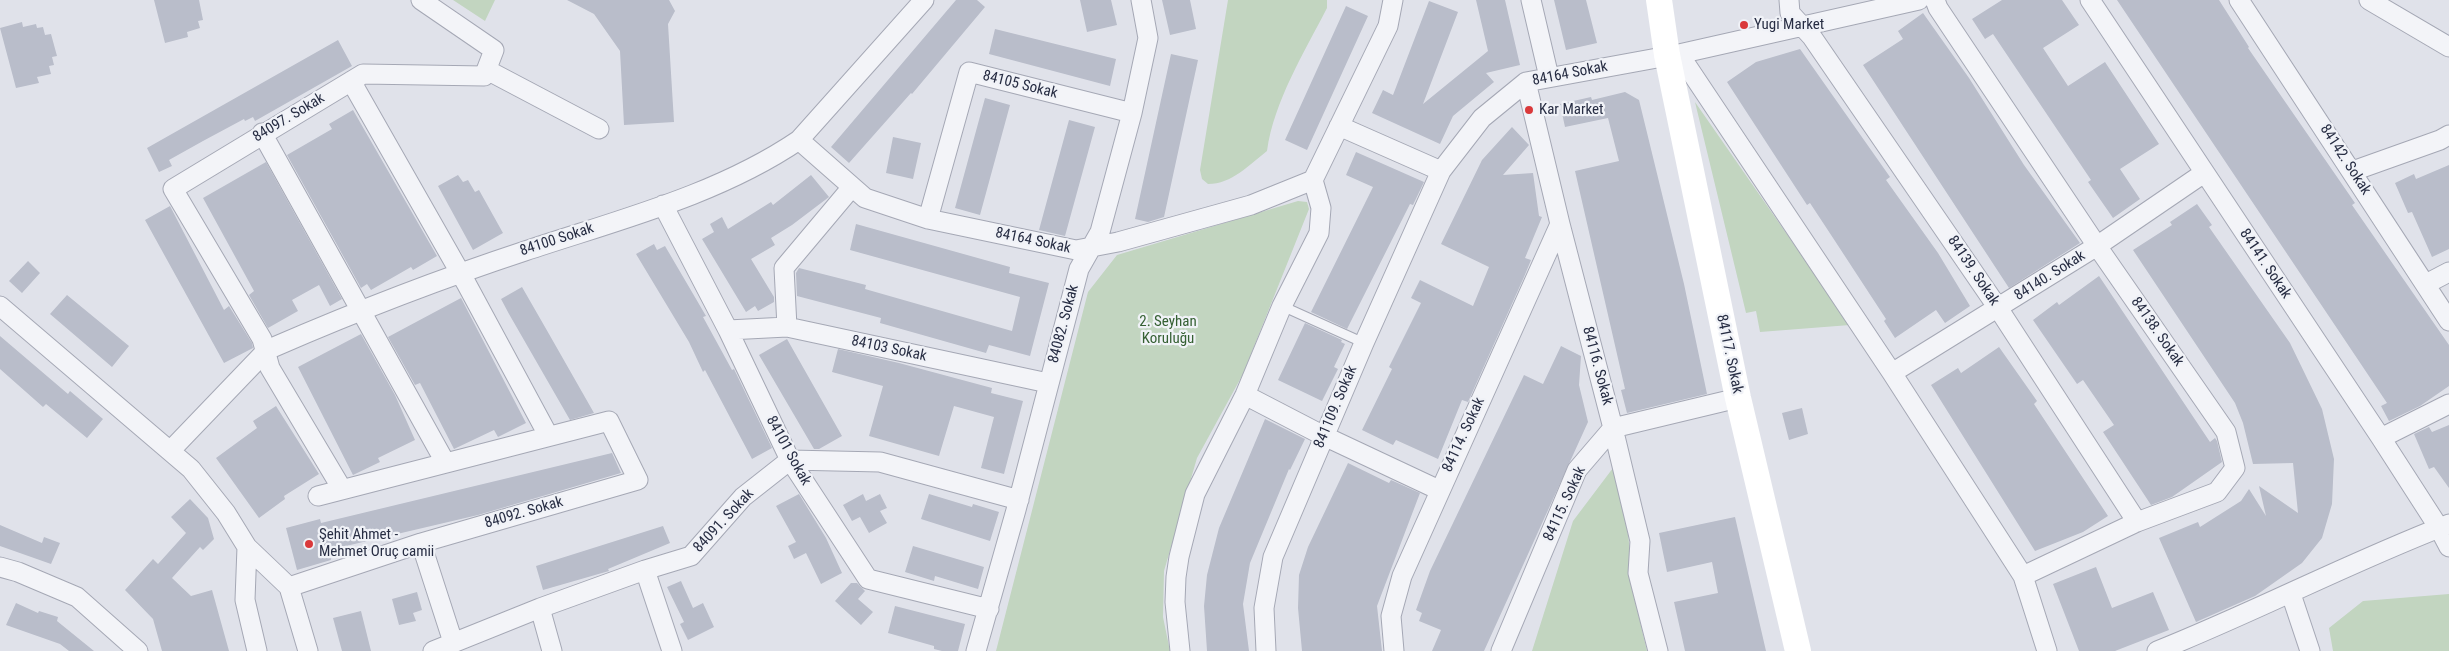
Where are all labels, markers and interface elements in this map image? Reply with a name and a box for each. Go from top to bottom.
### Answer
place label: Yugi Market [1754,16,1824,34]
marker: Yugi Market [1738,19,1750,31]
street label: 84164 Sokak [1531,58,1609,90]
street label: 84105 Sokak [981,67,1059,103]
street label: 84097. Sokak [250,90,328,146]
place label: Kar Market [1539,101,1604,119]
marker: Kar Market [1523,104,1535,116]
street label: 84142. Sokak [2316,121,2374,199]
street label: 84100 Sokak [518,220,596,260]
street label: 84164 Sokak [994,224,1072,258]
street label: 84141. Sokak [2235,226,2295,302]
street label: 84139. Sokak [1943,233,2003,309]
street label: 84140. Sokak [2011,247,2089,305]
street label: 84082. Sokak [1045,283,1083,365]
street label: 84138. Sokak [2127,294,2187,370]
park label: 2. Seyhan Koruluğu [1139,313,1197,348]
street label: 84117. Sokak [1712,313,1746,395]
street label: 84116. Sokak [1578,325,1616,407]
street label: 84103 Sokak [850,332,928,366]
street label: 841109. Sokak [1311,363,1361,451]
street label: 84114. Sokak [1439,395,1489,475]
street label: 84101 Sokak [762,413,814,489]
street label: 84115. Sokak [1540,464,1590,544]
street label: 84091. Sokak [690,485,758,557]
street label: 84092. Sokak [483,493,565,533]
place label: Şehit Ahmet - Mehmet Oruç camii [319,526,434,561]
marker: Şehit Ahmet - Mehmet Oruç camii [303,538,315,550]

